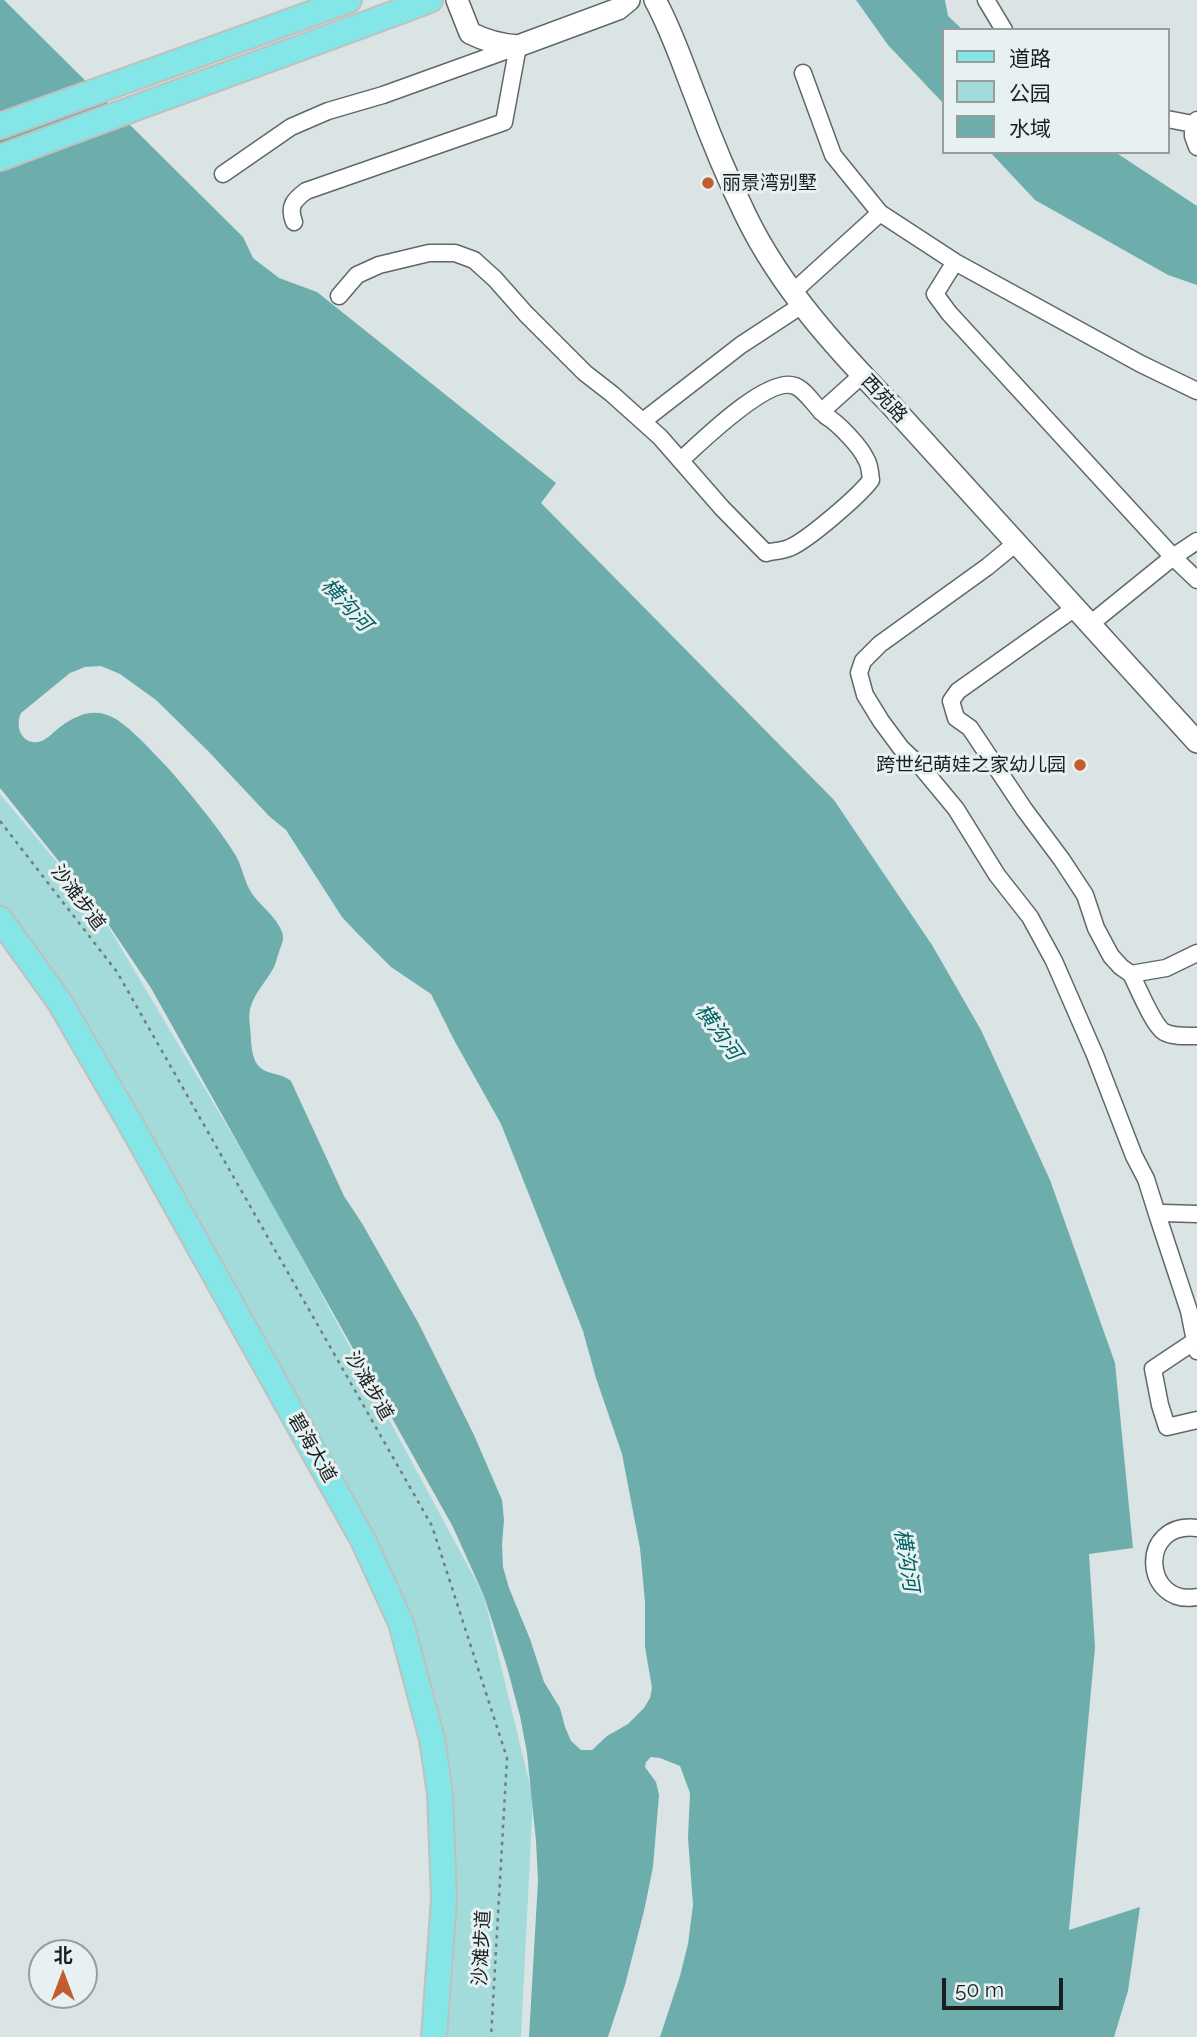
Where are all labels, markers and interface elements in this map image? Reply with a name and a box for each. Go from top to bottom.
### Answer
legend [942,28,1169,154]
text: 道路 [1009,46,1051,71]
text: 公园 [1009,81,1051,106]
text: 水域 [1009,116,1051,141]
place label: 丽景湾别墅 [722,172,817,194]
marker: 丽景湾别墅 [700,175,716,191]
street label: 西苑路 [856,370,912,428]
water label: 横沟河 [315,573,377,637]
place label: 跨世纪萌娃之家幼儿园 [876,754,1066,776]
marker: 跨世纪萌娃之家幼儿园 [1072,757,1088,773]
street label: 沙滩步道 [46,861,110,935]
water label: 横沟河 [689,999,747,1065]
street label: 沙滩步道 [340,1347,398,1425]
street label: 碧海大道 [283,1409,341,1487]
water label: 横沟河 [889,1527,923,1593]
street label: 沙滩步道 [469,1909,495,1987]
north arrow [28,1939,98,2009]
text: 北 [53,1944,73,1966]
scale bar [945,1964,1066,2008]
text: 50 m [955,1977,1004,2002]

